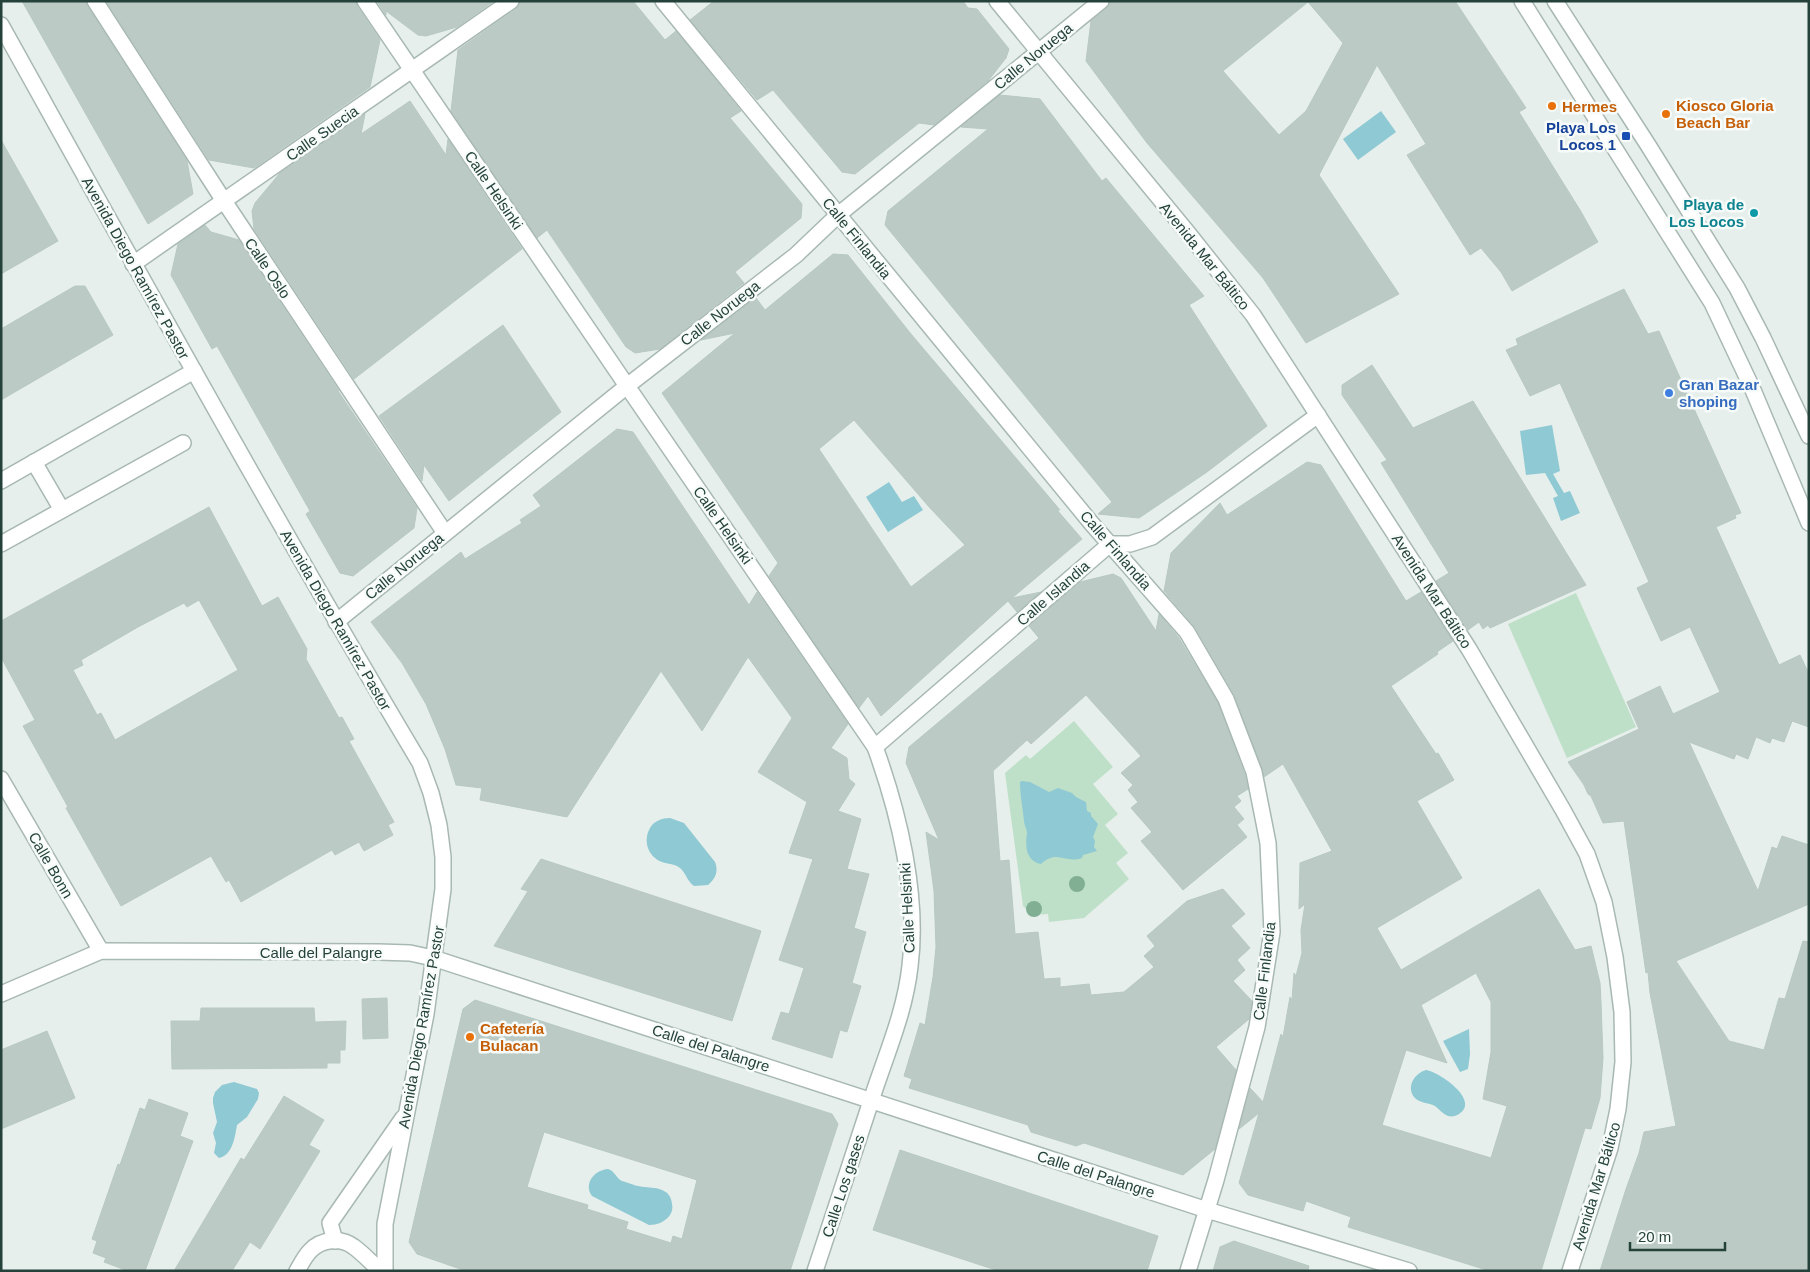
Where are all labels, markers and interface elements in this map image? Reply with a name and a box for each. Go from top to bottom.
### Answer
street label: Calle Noruega [990,19,1076,93]
place label: Kiosco Gloria Beach Bar [1676,97,1774,131]
place label: Hermes [1562,98,1617,115]
marker: Hermes [1546,100,1558,112]
street label: Calle Suecia [283,102,362,164]
marker: Kiosco Gloria Beach Bar [1660,108,1672,120]
place label: Playa Los Locos 1 [1546,119,1616,153]
marker: Playa Los Locos 1 [1620,130,1632,142]
street label: Calle Helsinki [462,148,526,232]
street label: Avenida Diego Ramírez Pastor [79,174,193,362]
street label: Calle Finlandia [819,194,895,282]
place label: Playa de Los Locos [1669,196,1744,230]
street label: Avenida Mar Báltico [1157,199,1253,313]
marker: Playa de Los Locos [1748,207,1760,219]
street label: Calle Oslo [242,235,294,301]
street label: Calle Noruega [677,276,764,349]
place label: Gran Bazar shoping [1679,376,1759,410]
marker: Gran Bazar shoping [1663,387,1675,399]
street label: Calle Helsinki [690,483,756,567]
street label: Calle Finlandia [1077,507,1155,594]
street label: Avenida Diego Ramírez Pastor [277,527,395,713]
street label: Calle Noruega [361,529,447,603]
street label: Avenida Mar Báltico [1389,531,1475,651]
street label: Calle Islandia [1013,557,1093,629]
street label: Calle Bonn [25,829,77,901]
street label: Calle Helsinki [896,862,918,954]
street label: Calle Finlandia [1250,920,1279,1021]
street label: Avenida Diego Ramírez Pastor [395,924,447,1130]
street label: Calle del Palangre [260,944,382,961]
place label: Cafetería Bulacan [480,1020,545,1054]
street label: Calle del Palangre [650,1021,772,1075]
marker: Cafetería Bulacan [464,1031,476,1043]
street label: Avenida Mar Báltico [1568,1120,1624,1252]
street label: Calle Los gases [818,1133,868,1239]
street label: Calle del Palangre [1035,1147,1157,1201]
scale bar [1630,1220,1725,1252]
text: 20 m [1638,1228,1671,1245]

